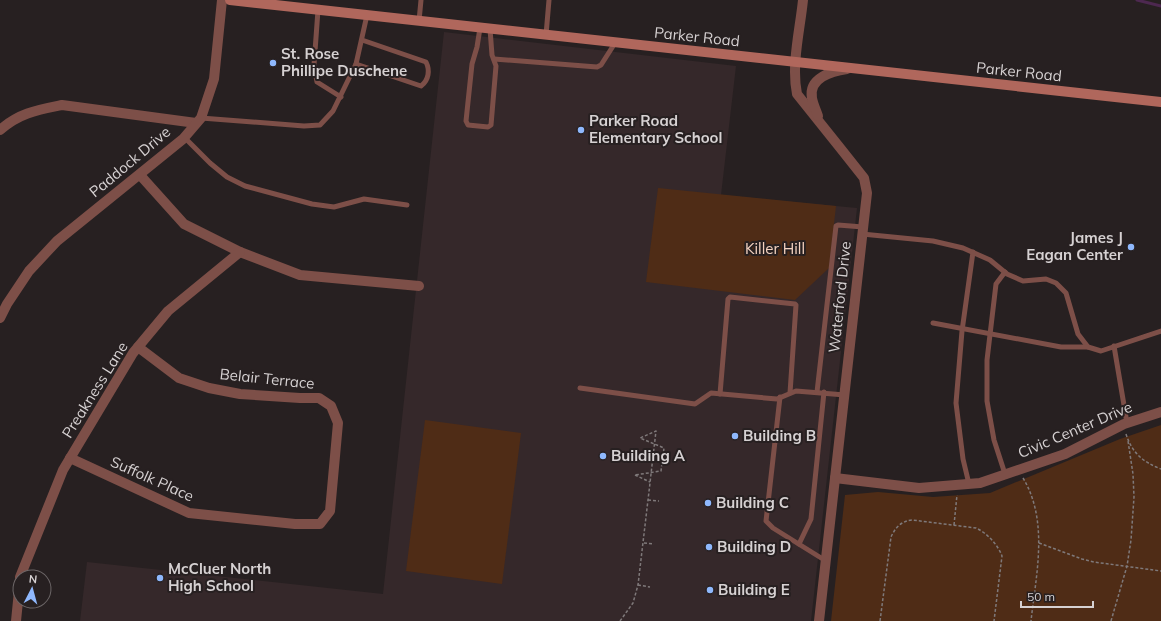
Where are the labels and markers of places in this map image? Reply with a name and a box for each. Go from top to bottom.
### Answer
place label: St. Rose Phillipe Duschene [281,44,407,80]
marker: St. Rose Phillipe Duschene [268,58,278,68]
place label: Parker Road Elementary School [589,111,722,147]
marker: Parker Road Elementary School [576,125,586,135]
place label: James J Eagan Center [1026,228,1123,264]
marker: James J Eagan Center [1126,242,1136,252]
place label: Building B [743,426,816,445]
marker: Building B [730,431,740,441]
place label: Building A [611,446,686,465]
marker: Building A [598,451,608,461]
place label: Building C [716,493,789,512]
marker: Building C [703,498,713,508]
place label: Building D [717,537,791,556]
marker: Building D [704,542,714,552]
place label: McCluer North High School [168,559,271,595]
marker: McCluer North High School [155,573,165,583]
place label: Building E [718,580,790,599]
marker: Building E [705,585,715,595]

